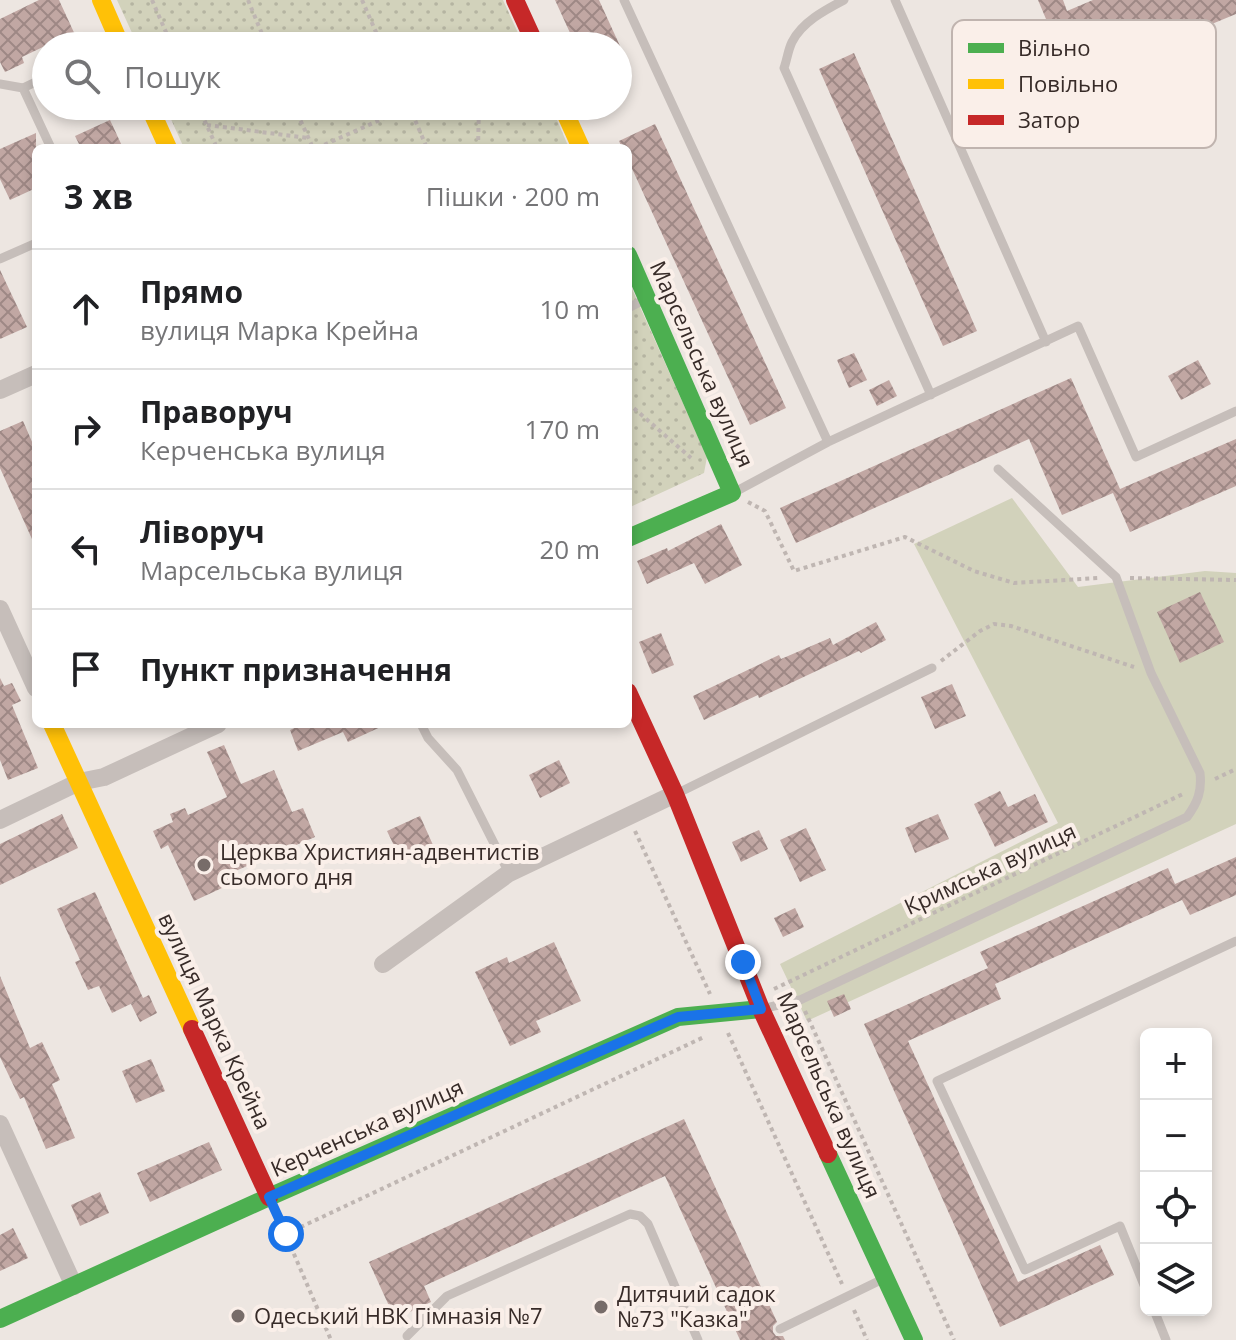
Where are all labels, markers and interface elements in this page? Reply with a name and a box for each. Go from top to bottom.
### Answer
legend [952,20,1216,148]
search box [32,32,632,120]
text: Вільно [1018,32,1091,62]
icon: search [60,54,104,98]
text: Пошук [124,56,221,97]
text: Повільно [1018,68,1118,98]
text: Затор [1018,104,1080,134]
text: 3 хв [64,173,133,219]
text: Пішки · 200 m [426,178,600,214]
street label: Марсельська вулиця [644,256,762,472]
text: Прямо [140,271,243,312]
icon: ahead [64,287,108,331]
text: 10 m [539,291,600,327]
text: вулиця Марка Крейна [140,312,419,348]
text: Праворуч [140,391,293,432]
icon: right [64,407,108,451]
text: 170 m [525,411,600,447]
text: Керченська вулиця [140,432,386,468]
text: Ліворуч [140,511,265,552]
icon: left [64,527,108,571]
text: 20 m [539,531,600,567]
text: Марсельська вулиця [140,552,403,588]
icon: arrive [64,647,108,691]
text: Пункт призначення [140,649,452,690]
street label: Кримська вулиця [899,815,1080,921]
place label: Церква Християн-адвентистів сьомого дня [220,836,539,891]
marker: Церква Християн-адвентистів сьомого дня [195,856,213,874]
street label: вулиця Марка Крейна [152,907,279,1134]
route end [725,944,761,980]
street label: Марсельська вулиця [771,987,889,1203]
map controls [1140,1028,1212,1316]
button: + [1140,1028,1212,1100]
street label: Керченська вулиця [266,1071,468,1183]
button: − [1140,1100,1212,1172]
button: locate [1140,1172,1212,1244]
route start [268,1216,304,1252]
button: layers [1140,1244,1212,1316]
place label: Дитячий садок №73 "Казка" [617,1278,776,1333]
marker: Дитячий садок №73 "Казка" [592,1298,610,1316]
place label: Одеський НВК Гімназія №7 [254,1300,543,1330]
marker: Одеський НВК Гімназія №7 [229,1307,247,1325]

